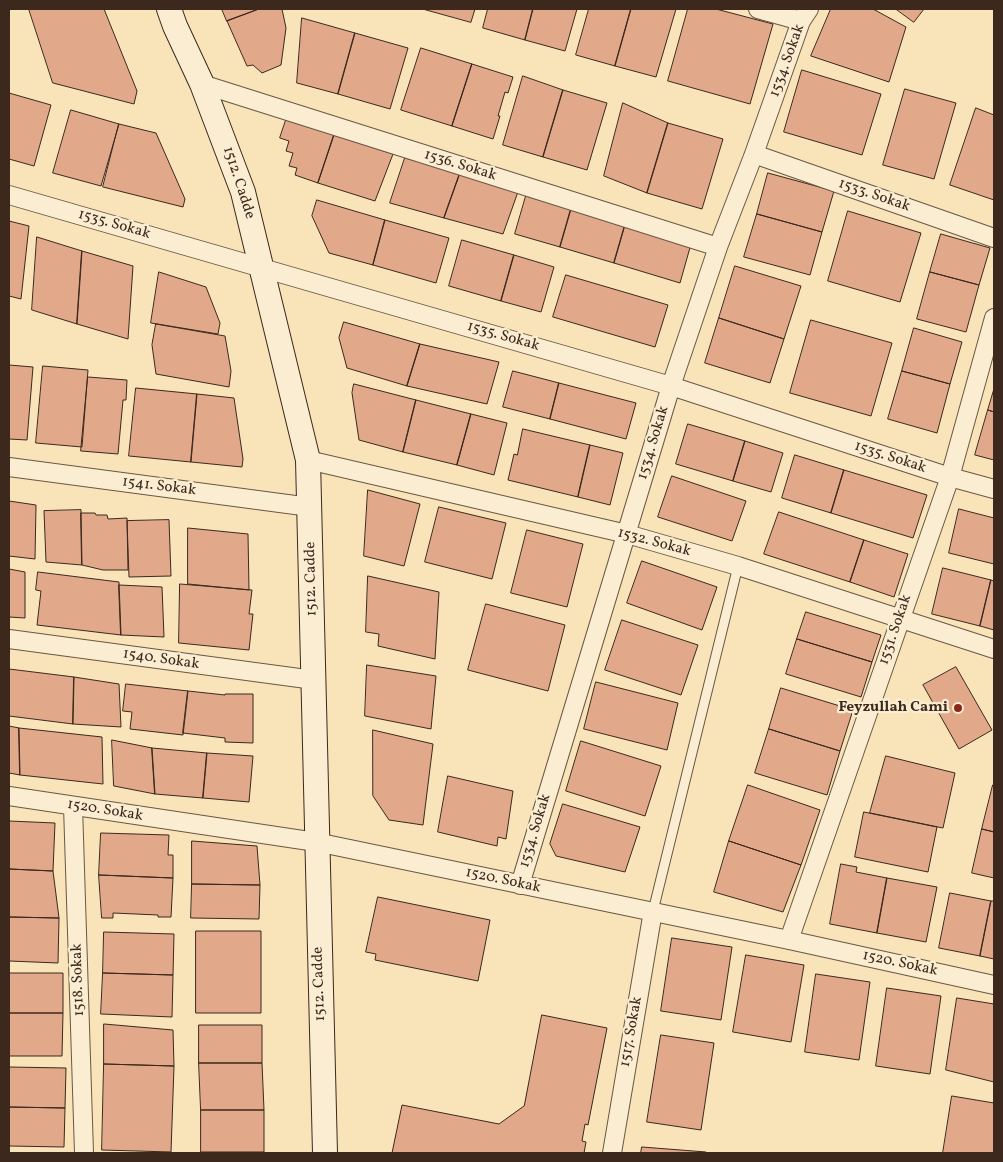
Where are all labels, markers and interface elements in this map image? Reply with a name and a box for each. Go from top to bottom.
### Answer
street label: 1534. Sokak [767,22,809,100]
street label: 1512. Cadde [218,145,258,221]
street label: 1536. Sokak [422,146,498,186]
street label: 1533. Sokak [836,175,912,217]
street label: 1535. Sokak [76,206,152,244]
street label: 1535. Sokak [465,318,541,356]
street label: 1534. Sokak [634,404,674,482]
street label: 1535. Sokak [852,438,928,478]
street label: 1541. Sokak [121,474,197,500]
street label: 1532. Sokak [615,525,693,561]
street label: 1512. Cadde [302,541,322,617]
street label: 1531. Sokak [876,593,916,667]
street label: 1540. Sokak [122,646,200,674]
place label: Feyzullah Cami [838,699,948,717]
marker: Feyzullah Cami [952,702,964,714]
street label: 1534. Sokak [516,792,556,870]
street label: 1520. Sokak [66,796,144,826]
street label: 1520. Sokak [464,864,542,898]
street label: 1518. Sokak [69,943,89,1017]
street label: 1512. Cadde [310,946,330,1022]
street label: 1520. Sokak [861,947,939,981]
street label: 1517. Sokak [617,995,647,1069]

